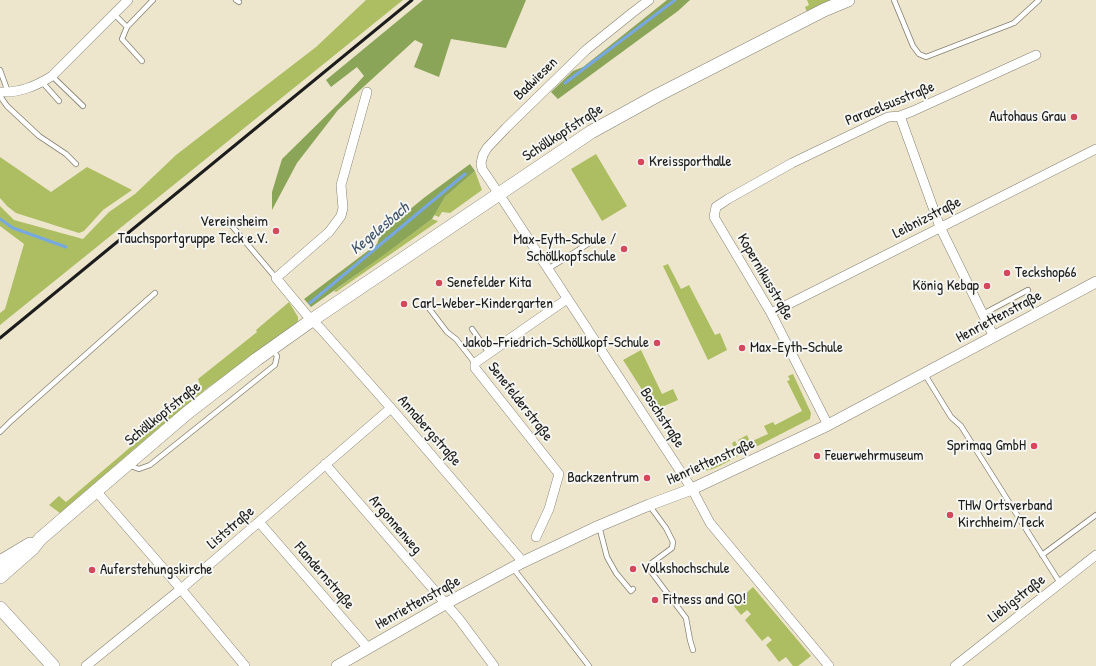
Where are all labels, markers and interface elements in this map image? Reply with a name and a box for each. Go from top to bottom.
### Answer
street label: Badwiesen [510,54,562,104]
street label: Paracelsusstraße [843,78,937,130]
street label: Schöllkopfstraße [519,100,607,166]
place label: Autohaus Grau [989,108,1066,126]
marker: Autohaus Grau [1069,112,1079,122]
place label: Kreissporthalle [649,153,732,171]
marker: Kreissporthalle [636,157,646,167]
street label: Leibnizstraße [890,193,964,243]
water label: Kegelesbach [347,199,413,259]
place label: Vereinsheim Tauchsportgruppe Teck e.V. [118,213,268,248]
marker: Vereinsheim Tauchsportgruppe Teck e.V. [271,226,281,236]
place label: Max-Eyth-Schule / Schöllkopfschule [513,231,616,266]
street label: Kopernikusstraße [733,231,797,323]
marker: Max-Eyth-Schule / Schöllkopfschule [619,244,629,254]
place label: Teckshop66 [1015,264,1077,282]
marker: Teckshop66 [1002,268,1012,278]
place label: Senefelder Kita [447,274,531,292]
place label: König Kebap [913,277,979,295]
marker: Senefelder Kita [434,278,444,288]
marker: König Kebap [982,281,992,291]
street label: Henriettenstraße [953,287,1045,347]
place label: Carl-Weber-Kindergarten [412,295,553,313]
marker: Carl-Weber-Kindergarten [399,299,409,309]
place label: Jakob-Friedrich-Schöllkopf-Schule [463,334,649,352]
marker: Jakob-Friedrich-Schöllkopf-Schule [652,338,662,348]
place label: Max-Eyth-Schule [750,339,843,357]
marker: Max-Eyth-Schule [737,343,747,353]
street label: Senefelderstraße [484,359,556,445]
street label: Schöllkopfstraße [122,378,204,450]
street label: Boschstraße [636,385,688,451]
street label: Annabergstraße [393,392,465,470]
street label: Henriettenstraße [664,435,758,489]
place label: Sprimag GmbH [947,437,1026,455]
marker: Sprimag GmbH [1029,441,1039,451]
place label: Feuerwehrmuseum [825,447,923,465]
marker: Feuerwehrmuseum [812,451,822,461]
place label: Backzentrum [567,469,639,487]
marker: Backzentrum [642,473,652,483]
street label: Argonnenweg [365,492,425,558]
place label: THW Ortsverband Kirchheim/Teck [958,497,1052,532]
street label: Liststraße [204,503,258,553]
marker: THW Ortsverband Kirchheim/Teck [945,510,955,520]
street label: Flandernstraße [290,539,358,613]
place label: Volkshochschule [641,560,730,578]
place label: Auferstehungskirche [100,561,212,579]
marker: Volkshochschule [628,564,638,574]
marker: Auferstehungskirche [87,565,97,575]
street label: Liebigstraße [985,571,1049,627]
street label: Henriettenstraße [372,572,464,634]
place label: Fitness and GO! [663,591,746,609]
marker: Fitness and GO! [650,595,660,605]

